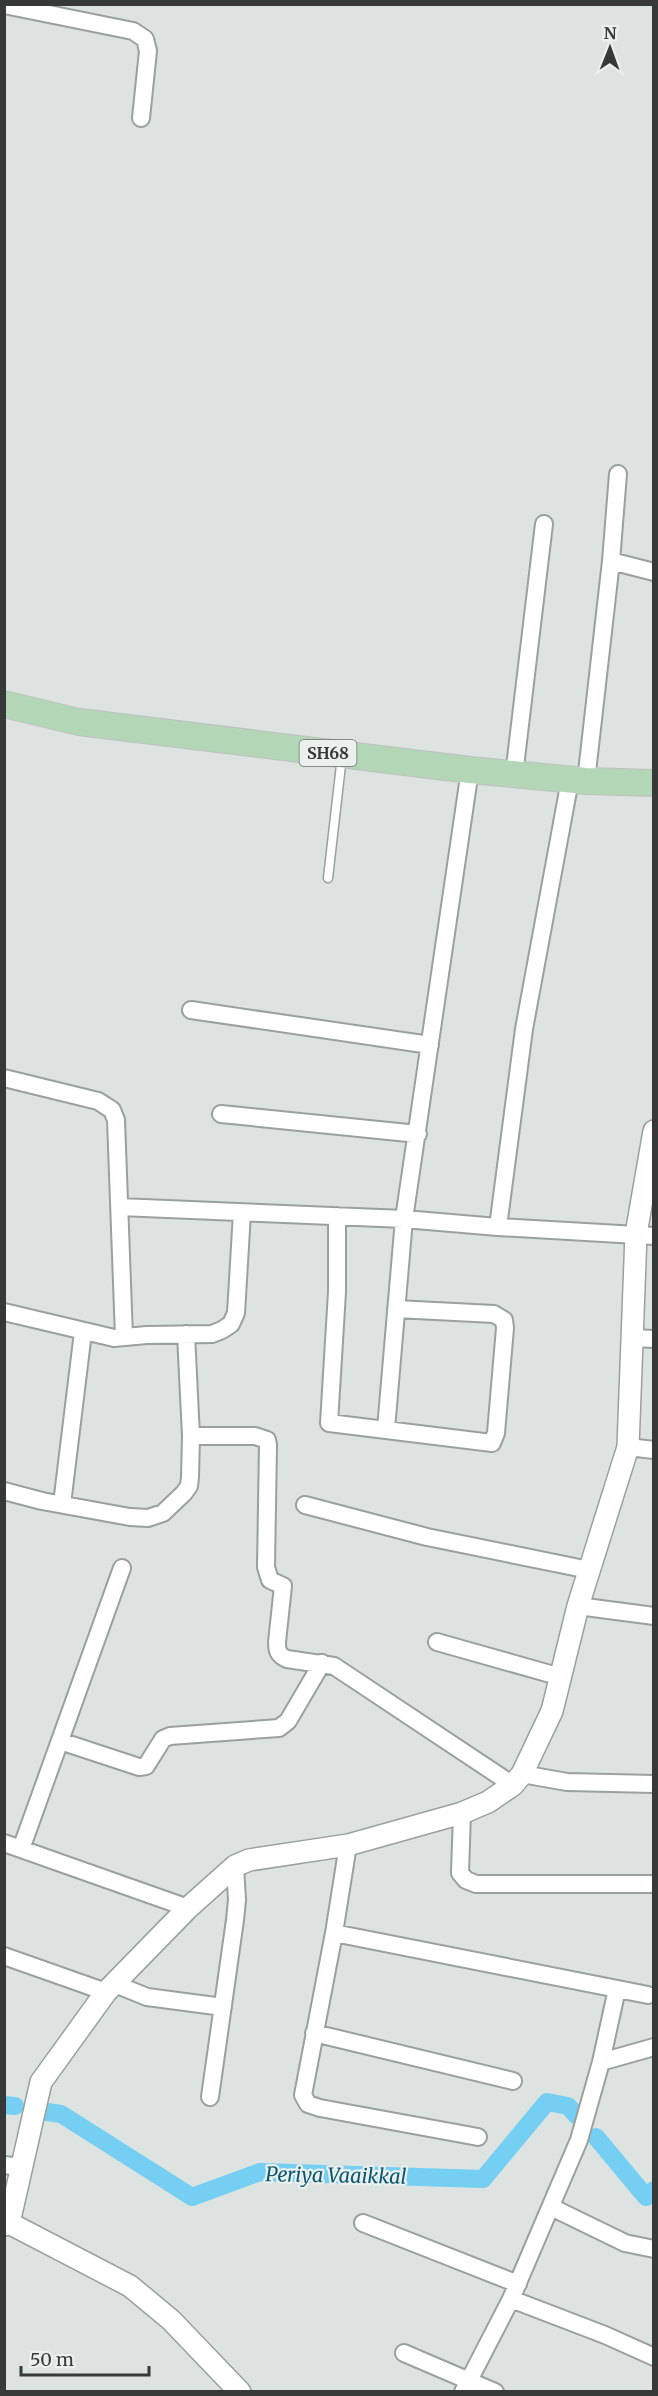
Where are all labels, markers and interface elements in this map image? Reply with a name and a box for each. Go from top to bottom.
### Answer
north arrow [580,18,640,78]
text: N [604,23,617,43]
road number: SH68 [300,740,356,766]
water label: Periya Vaaikkal [265,2161,407,2189]
scale bar [21,2339,148,2377]
text: 50 m [30,2348,74,2371]

